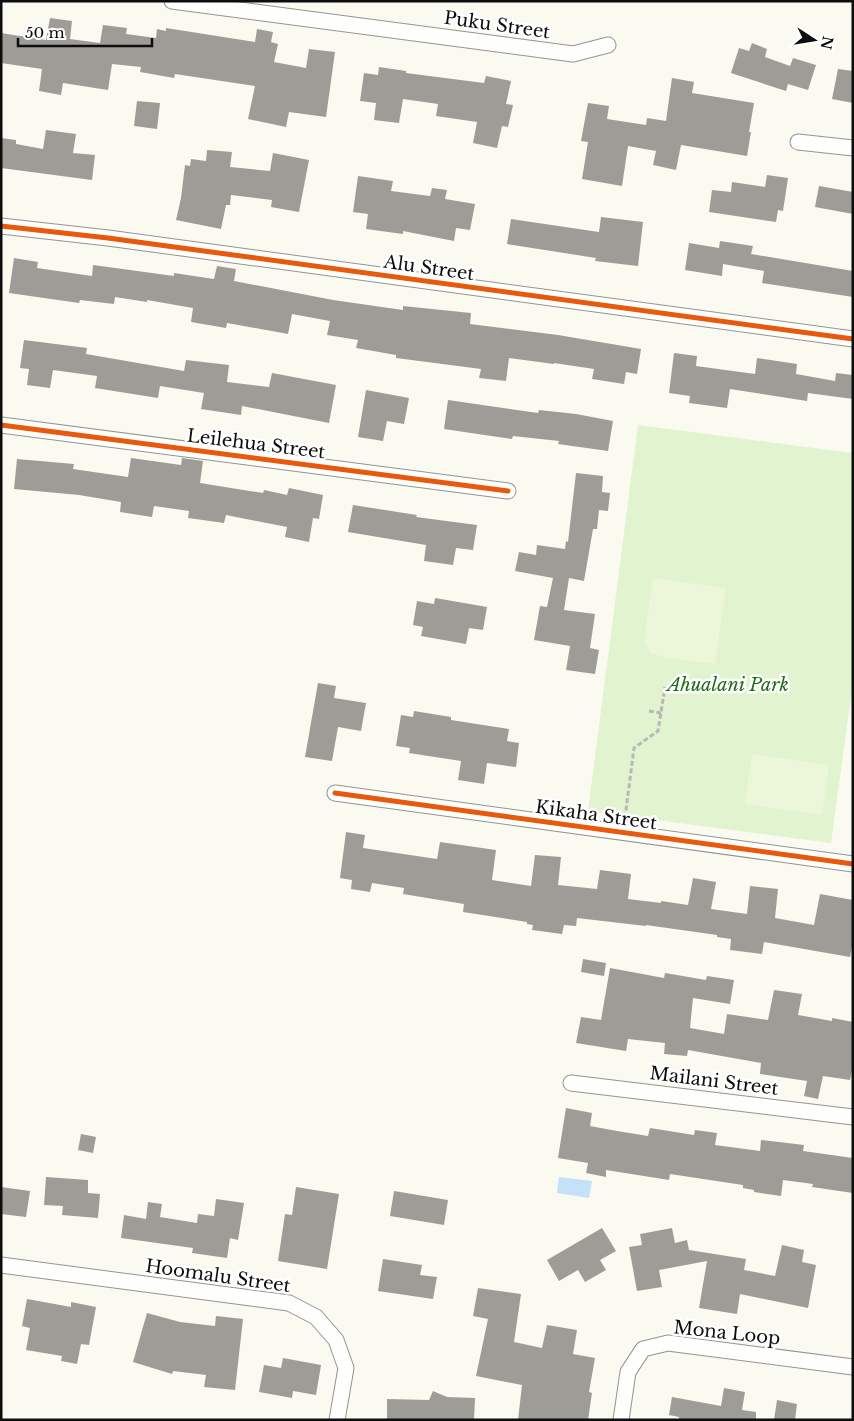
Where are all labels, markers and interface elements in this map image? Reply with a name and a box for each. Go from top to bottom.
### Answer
street label: Puku Street [443,7,552,43]
scale bar [18,15,151,47]
north arrow [789,15,839,65]
text: 50 m [25,23,65,42]
text: N [817,34,837,51]
street label: Alu Street [381,251,476,285]
street label: Leilehua Street [186,425,327,463]
park label: Ahualani Park [665,674,789,696]
street label: Kikaha Street [534,796,658,834]
street label: Mailani Street [648,1062,780,1100]
street label: Hoomalu Street [144,1255,292,1297]
street label: Mona Loop [673,1316,781,1350]

